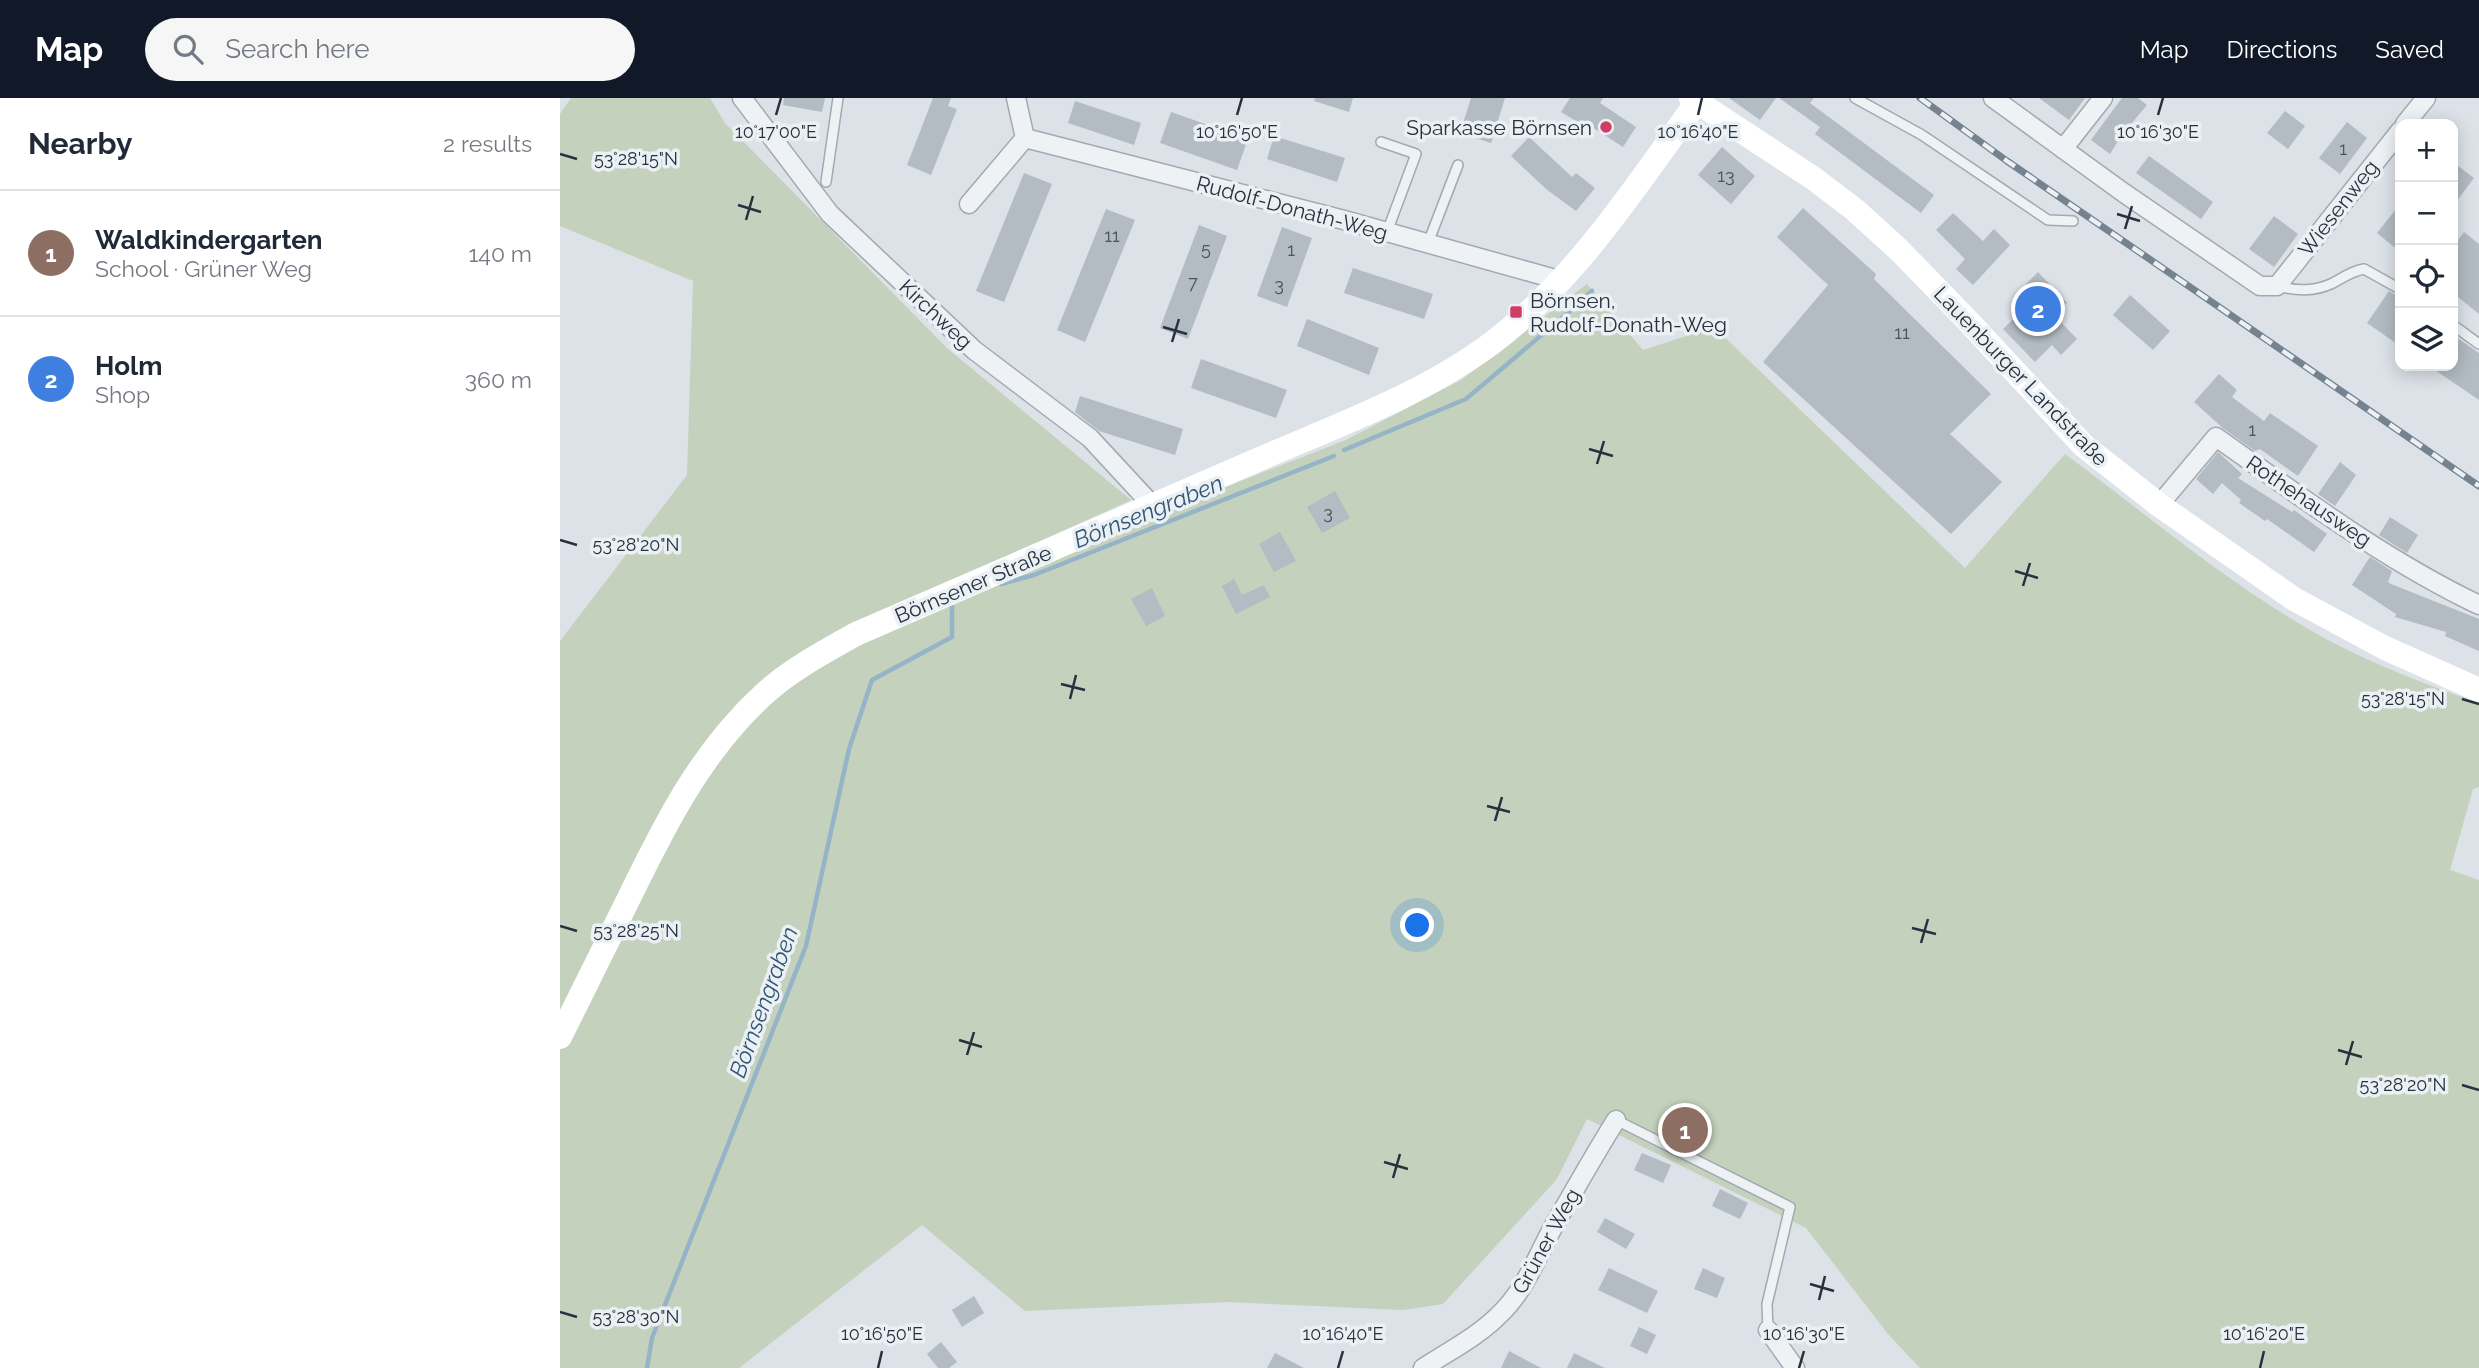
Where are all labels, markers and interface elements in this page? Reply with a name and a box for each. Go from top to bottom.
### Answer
search box [145,18,635,81]
text: Map [35,30,103,69]
icon: search [169,30,207,68]
text: Search here [225,34,370,64]
text: Map [2140,35,2189,64]
text: Directions [2227,35,2337,64]
text: Saved [2375,35,2444,64]
place label: Sparkasse Börnsen [1406,115,1592,140]
marker: Sparkasse Börnsen [1598,119,1614,135]
map controls [2395,119,2458,371]
button: + [2395,119,2458,182]
text: 10°17'00"E [735,121,817,142]
text: 10°16'50"E [1196,121,1278,142]
text: 10°16'40"E [1658,121,1738,142]
text: 10°16'30"E [2117,121,2199,142]
text: Nearby [28,126,132,161]
text: 2 results [443,130,532,157]
house number: 1 [2339,138,2347,159]
text: 53°28'15"N [594,148,678,169]
street label: Wiesenweg [2293,155,2383,261]
house number: 13 [1717,165,1735,186]
street label: Rudolf-Donath-Weg [1194,170,1390,246]
button: − [2395,182,2458,245]
text: Waldkindergarten [95,225,323,255]
house number: 11 [1104,225,1120,246]
house number: 5 [1201,238,1211,259]
house number: 1 [1287,239,1295,260]
text: 1 [45,240,57,267]
text: 140 m [469,240,532,267]
button: locate [2395,245,2458,308]
text: School · Grüner Weg [95,255,312,282]
house number: 7 [1188,272,1198,293]
street label: Kirchweg [894,274,978,354]
house number: 3 [1274,274,1284,295]
street label: Lauenburger Landstraße [1929,281,2113,471]
pin: 2 [2015,283,2061,335]
place label: Börnsen, Rudolf-Donath-Weg [1530,288,1727,337]
marker: Börnsen, Rudolf-Donath-Weg [1508,304,1524,320]
button: layers [2395,308,2458,371]
house number: 11 [1894,322,1910,343]
text: Holm [95,351,162,381]
text: 2 [45,366,57,393]
text: 360 m [465,366,532,393]
text: Shop [95,381,150,408]
house number: 1 [2248,419,2256,440]
street label: Rothehausweg [2242,450,2376,552]
water label: Börnsengraben [1070,469,1226,553]
house number: 3 [1323,502,1333,523]
text: 53°28'20"N [593,534,679,555]
street label: Börnsener Straße [891,540,1055,628]
text: 53°28'15"N [2361,688,2445,709]
your location [1400,908,1434,942]
text: 53°28'25"N [593,920,679,941]
water label: Börnsengraben [723,923,803,1081]
text: 53°28'20"N [2360,1074,2446,1095]
pin: 1 [1662,1104,1708,1156]
street label: Grüner Weg [1507,1184,1585,1298]
text: 53°28'30"N [593,1306,679,1327]
text: 10°16'50"E [841,1323,923,1344]
text: 10°16'40"E [1303,1323,1383,1344]
text: 10°16'30"E [1763,1323,1845,1344]
text: 10°16'20"E [2223,1323,2305,1344]

